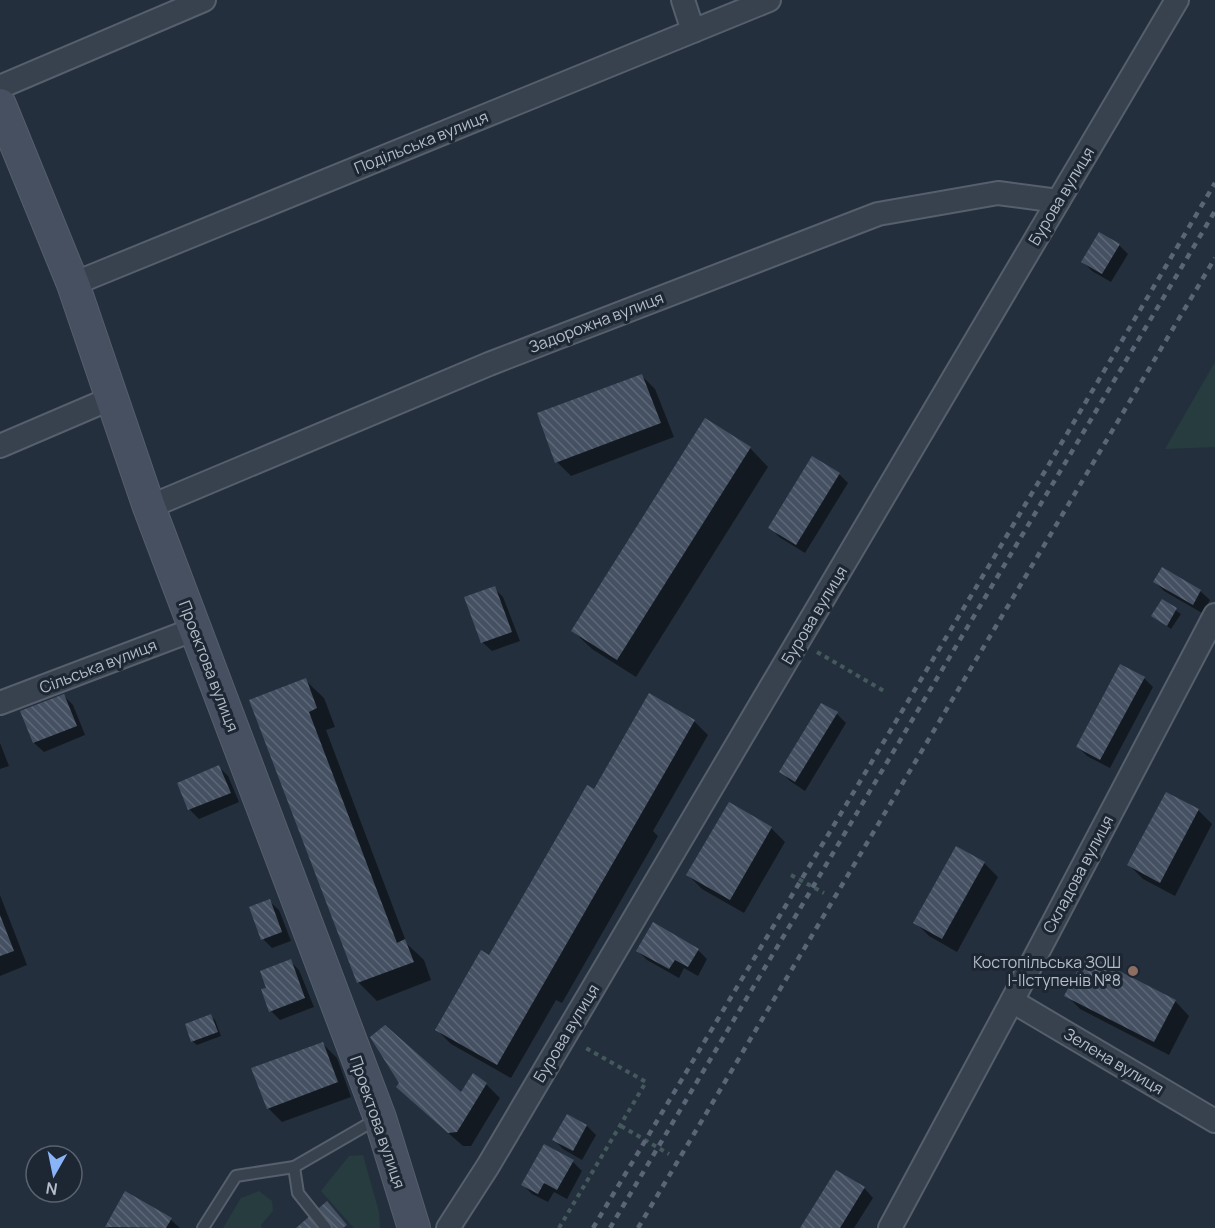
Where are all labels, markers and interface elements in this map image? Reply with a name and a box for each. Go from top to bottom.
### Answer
street label: Подільська вулиця [351,105,491,179]
street label: Бурова вулиця [1023,143,1099,249]
street label: Задорожна вулиця [525,286,667,358]
street label: Бурова вулиця [776,562,852,668]
street label: Проектова вулиця [174,597,244,735]
street label: Сільська вулиця [36,633,160,699]
street label: Складова вулиця [1038,811,1118,937]
place label: Костопільська ЗОШ І-ІІступенів №8 [973,951,1121,991]
marker: Костопільська ЗОШ І-ІІступенів №8 [1126,964,1140,978]
street label: Бурова вулиця [528,980,604,1086]
street label: Зелена вулиця [1060,1023,1168,1099]
street label: Проектова вулиця [345,1053,411,1191]
north arrow [24,1144,84,1204]
text: N [44,1177,59,1201]

